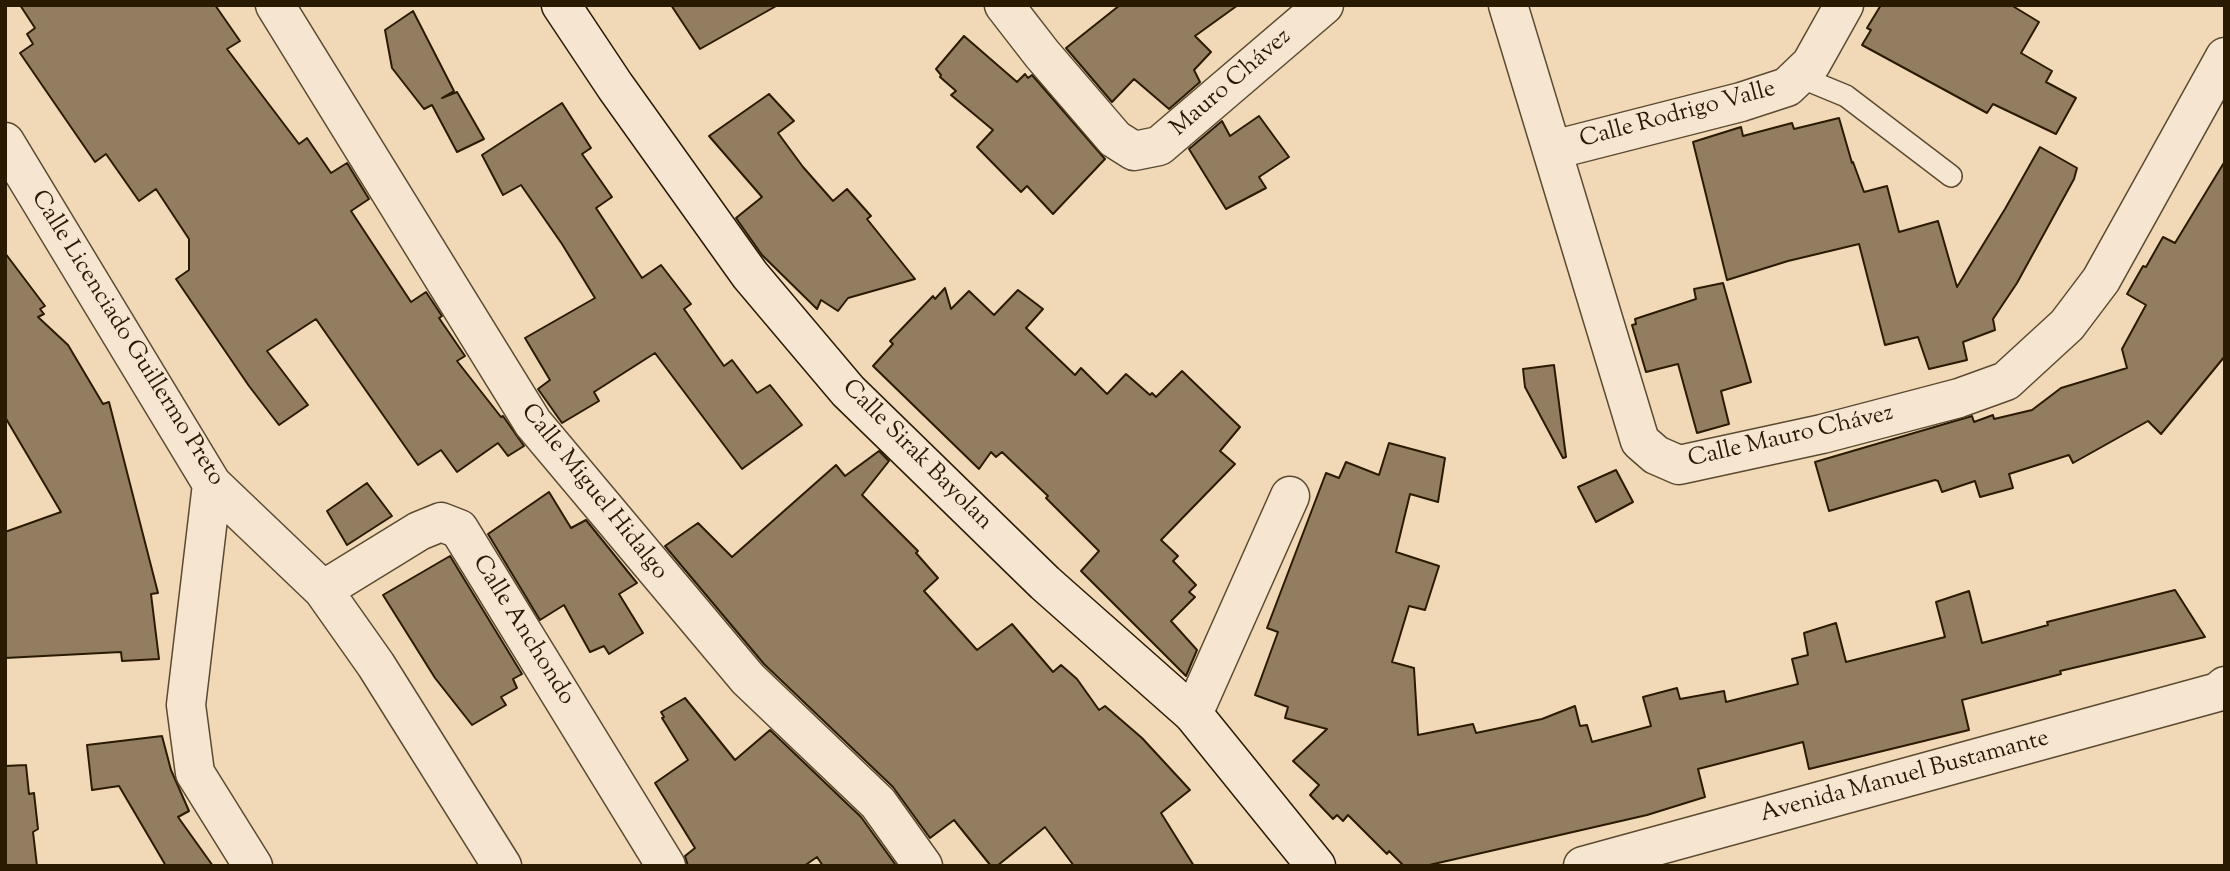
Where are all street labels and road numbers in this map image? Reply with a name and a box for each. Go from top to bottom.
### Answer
street label: Mauro Chávez [1166,24,1298,144]
street label: Calle Rodrigo Valle [1577,76,1779,156]
street label: Calle Licenciado Guillermo Preto [23,186,229,492]
street label: Calle Sirak Bayolan [835,375,997,537]
street label: Calle Miguel Hidalgo [513,399,673,587]
street label: Calle Mauro Chávez [1686,400,1896,476]
street label: Calle Anchondo [464,551,580,711]
street label: Avenida Manuel Bustamante [1758,726,2052,830]

